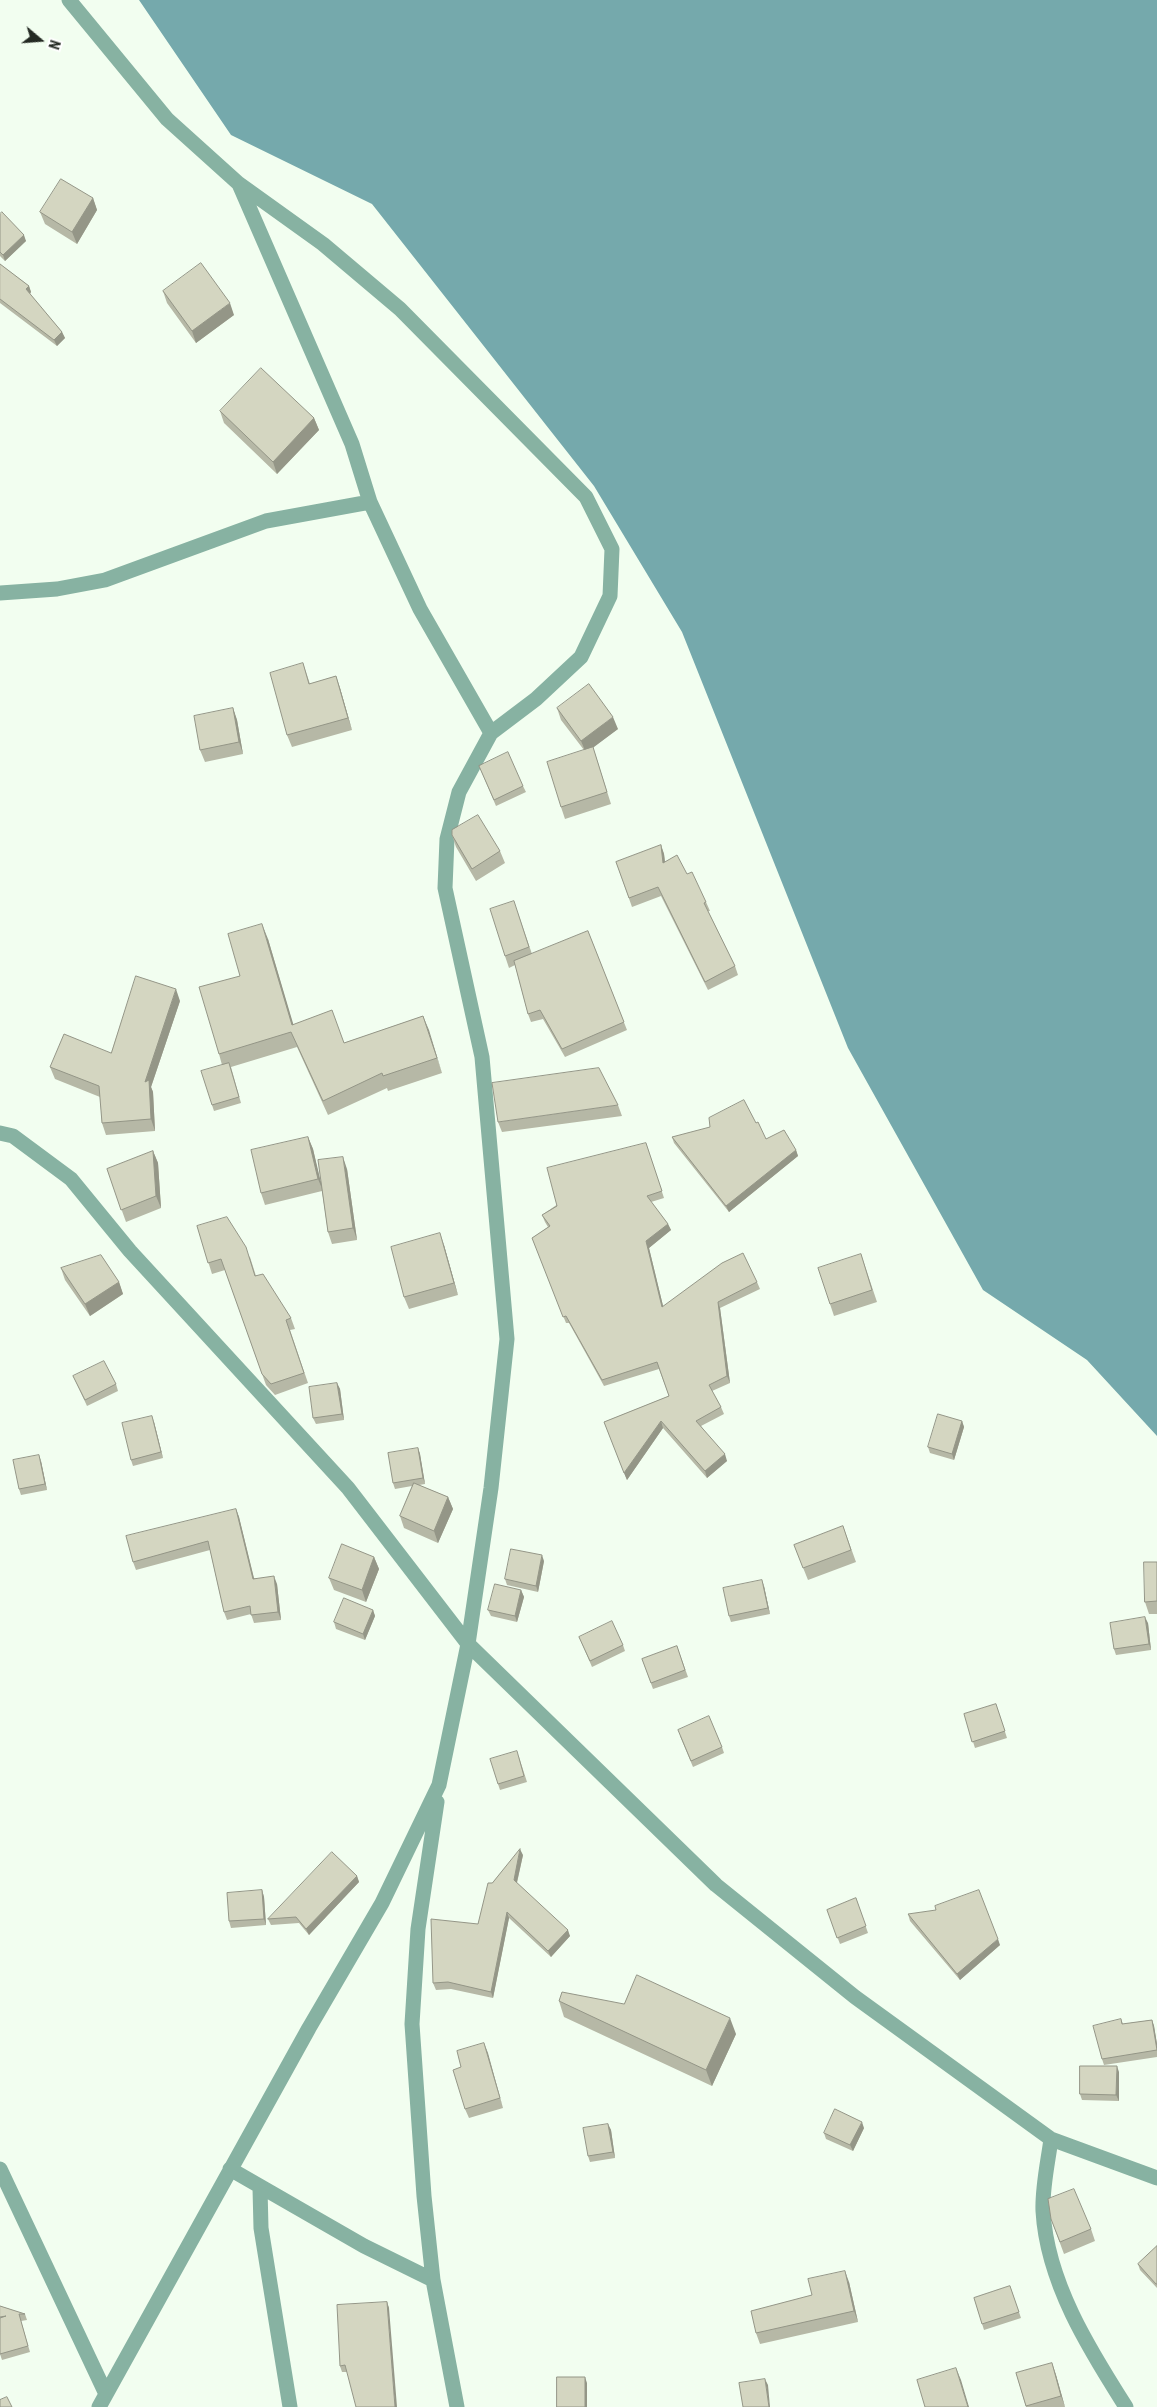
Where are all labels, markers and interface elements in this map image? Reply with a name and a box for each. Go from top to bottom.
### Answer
north arrow [15,15,65,65]
text: N [45,38,63,51]

